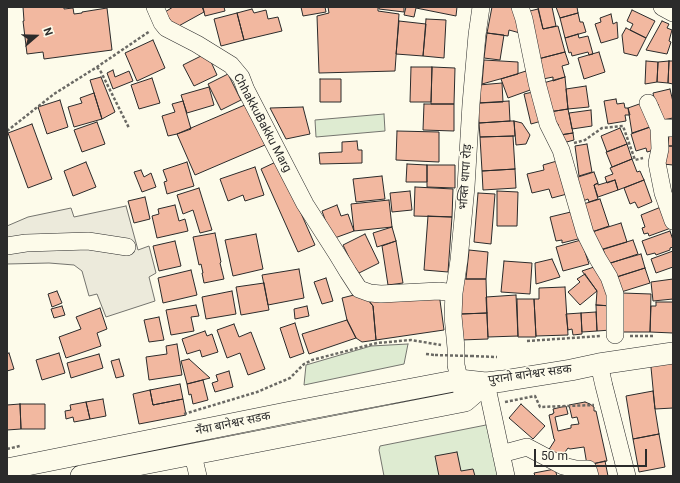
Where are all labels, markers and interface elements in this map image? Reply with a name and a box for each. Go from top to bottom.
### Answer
north arrow [16,16,56,56]
text: N [40,26,55,38]
street label: ChhakkuBakku Marg [230,71,294,175]
street label: भक्ति थापा रोड़ [457,144,475,210]
street label: पुरानो बानेश्वर सडक [487,362,573,388]
street label: नँया बानेश्वर सडक [194,409,272,439]
scale bar [536,441,649,467]
text: 50 m [541,449,568,463]

